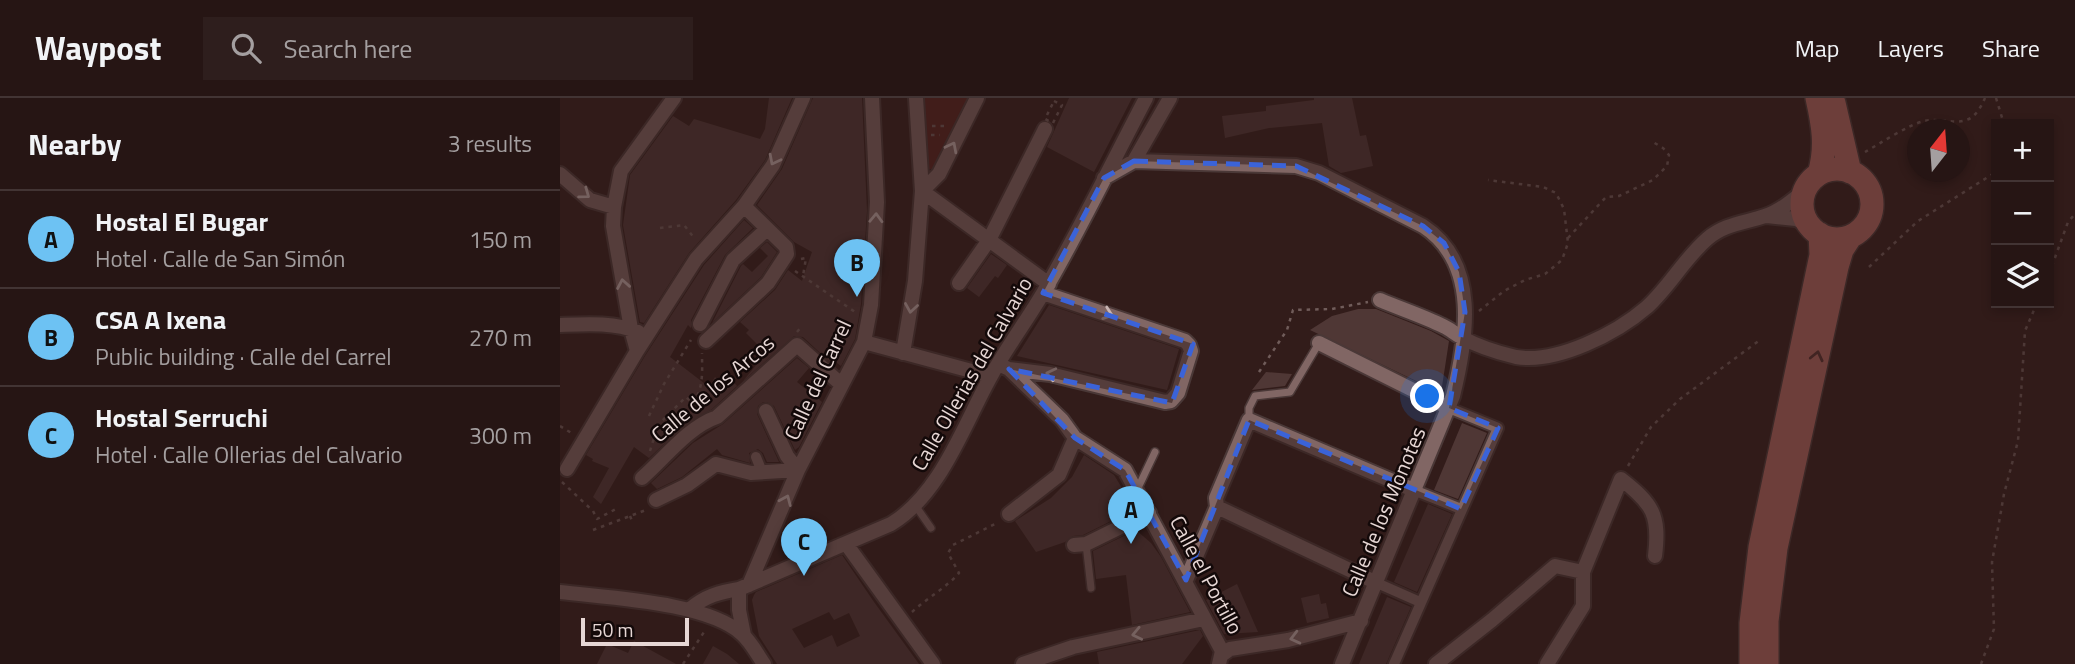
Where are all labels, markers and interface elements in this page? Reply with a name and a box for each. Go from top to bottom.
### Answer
search box [203,17,693,80]
text: Waypost [35,23,161,73]
icon: search [227,29,265,67]
text: Search here [283,29,412,68]
text: Map [1795,30,1840,66]
text: Layers [1878,30,1944,66]
text: Share [1982,30,2040,66]
north arrow [1907,119,1970,182]
map controls [1991,119,2054,308]
button: + [1991,119,2054,182]
text: Nearby [28,121,121,167]
text: 3 results [448,126,532,161]
one-way arrow [944,142,958,154]
one-way arrow [769,153,782,165]
button: − [1991,182,2054,245]
one-way arrow [577,186,590,198]
text: Hostal El Bugar [95,202,268,241]
one-way arrow [869,212,884,223]
text: A [44,222,58,257]
text: 150 m [469,222,532,257]
pin: B [834,239,880,297]
text: Hotel · Calle de San Simón [95,241,345,276]
button: layers [1991,245,2054,308]
street label: Calle Ollerias del Calvario [902,271,1040,476]
one-way arrow [616,278,631,290]
text: CSA A Ixena [95,300,226,339]
one-way arrow [904,302,919,314]
one-way arrow [1101,306,1113,320]
street label: Calle del Carrel [775,314,859,445]
text: B [44,320,58,355]
text: 270 m [469,320,532,355]
street label: Calle de los Arcos [643,327,781,450]
text: Public building · Calle del Carrel [95,339,392,374]
one-way arrow [1809,350,1823,362]
one-way arrow [1045,368,1057,383]
your location [1410,379,1444,413]
text: Hostal Serruchi [95,398,268,437]
text: C [45,418,57,453]
text: 300 m [469,418,532,453]
street label: Calle de los Monotes [1333,422,1433,602]
text: Hotel · Calle Ollerias del Calvario [95,437,403,472]
pin: A [1108,486,1154,544]
one-way arrow [777,494,791,506]
street label: Calle el Portillo [1162,509,1252,640]
pin: C [781,518,827,576]
scale bar [581,615,690,647]
text: 50 m [592,615,633,644]
one-way arrow [1131,625,1143,640]
one-way arrow [1289,630,1301,644]

